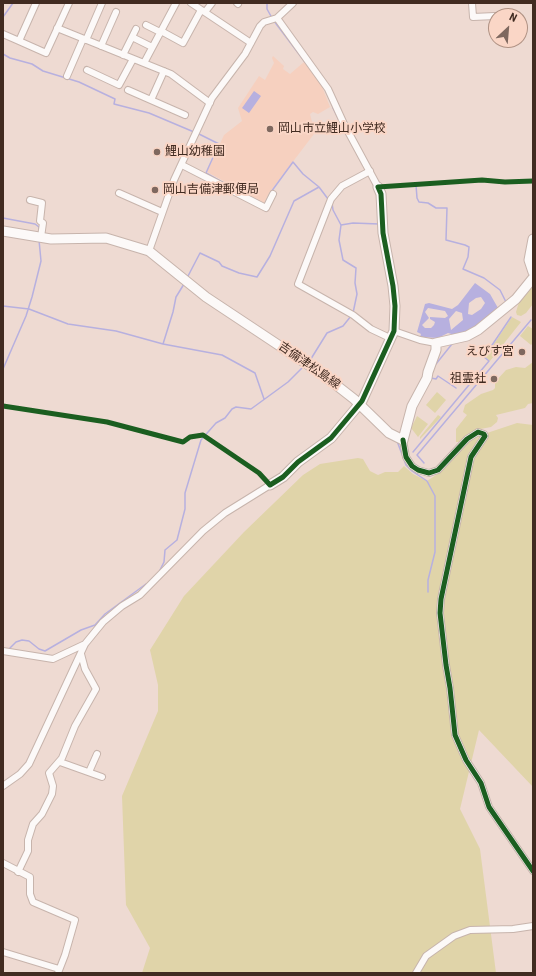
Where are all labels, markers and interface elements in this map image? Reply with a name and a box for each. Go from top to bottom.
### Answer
north arrow [488,8,528,48]
text: N [507,10,519,25]
place label: 岡山市立鯉山小学校 [278,122,386,136]
marker: 岡山市立鯉山小学校 [265,124,275,134]
place label: 鯉山幼稚園 [165,145,225,159]
marker: 鯉山幼稚園 [152,147,162,157]
place label: 岡山吉備津郵便局 [163,183,259,197]
marker: 岡山吉備津郵便局 [150,185,160,195]
street label: 吉備津松島線 [275,339,343,393]
place label: えびす宮 [466,345,514,359]
marker: えびす宮 [517,347,527,357]
place label: 祖霊社 [450,372,486,386]
marker: 祖霊社 [489,374,499,384]

